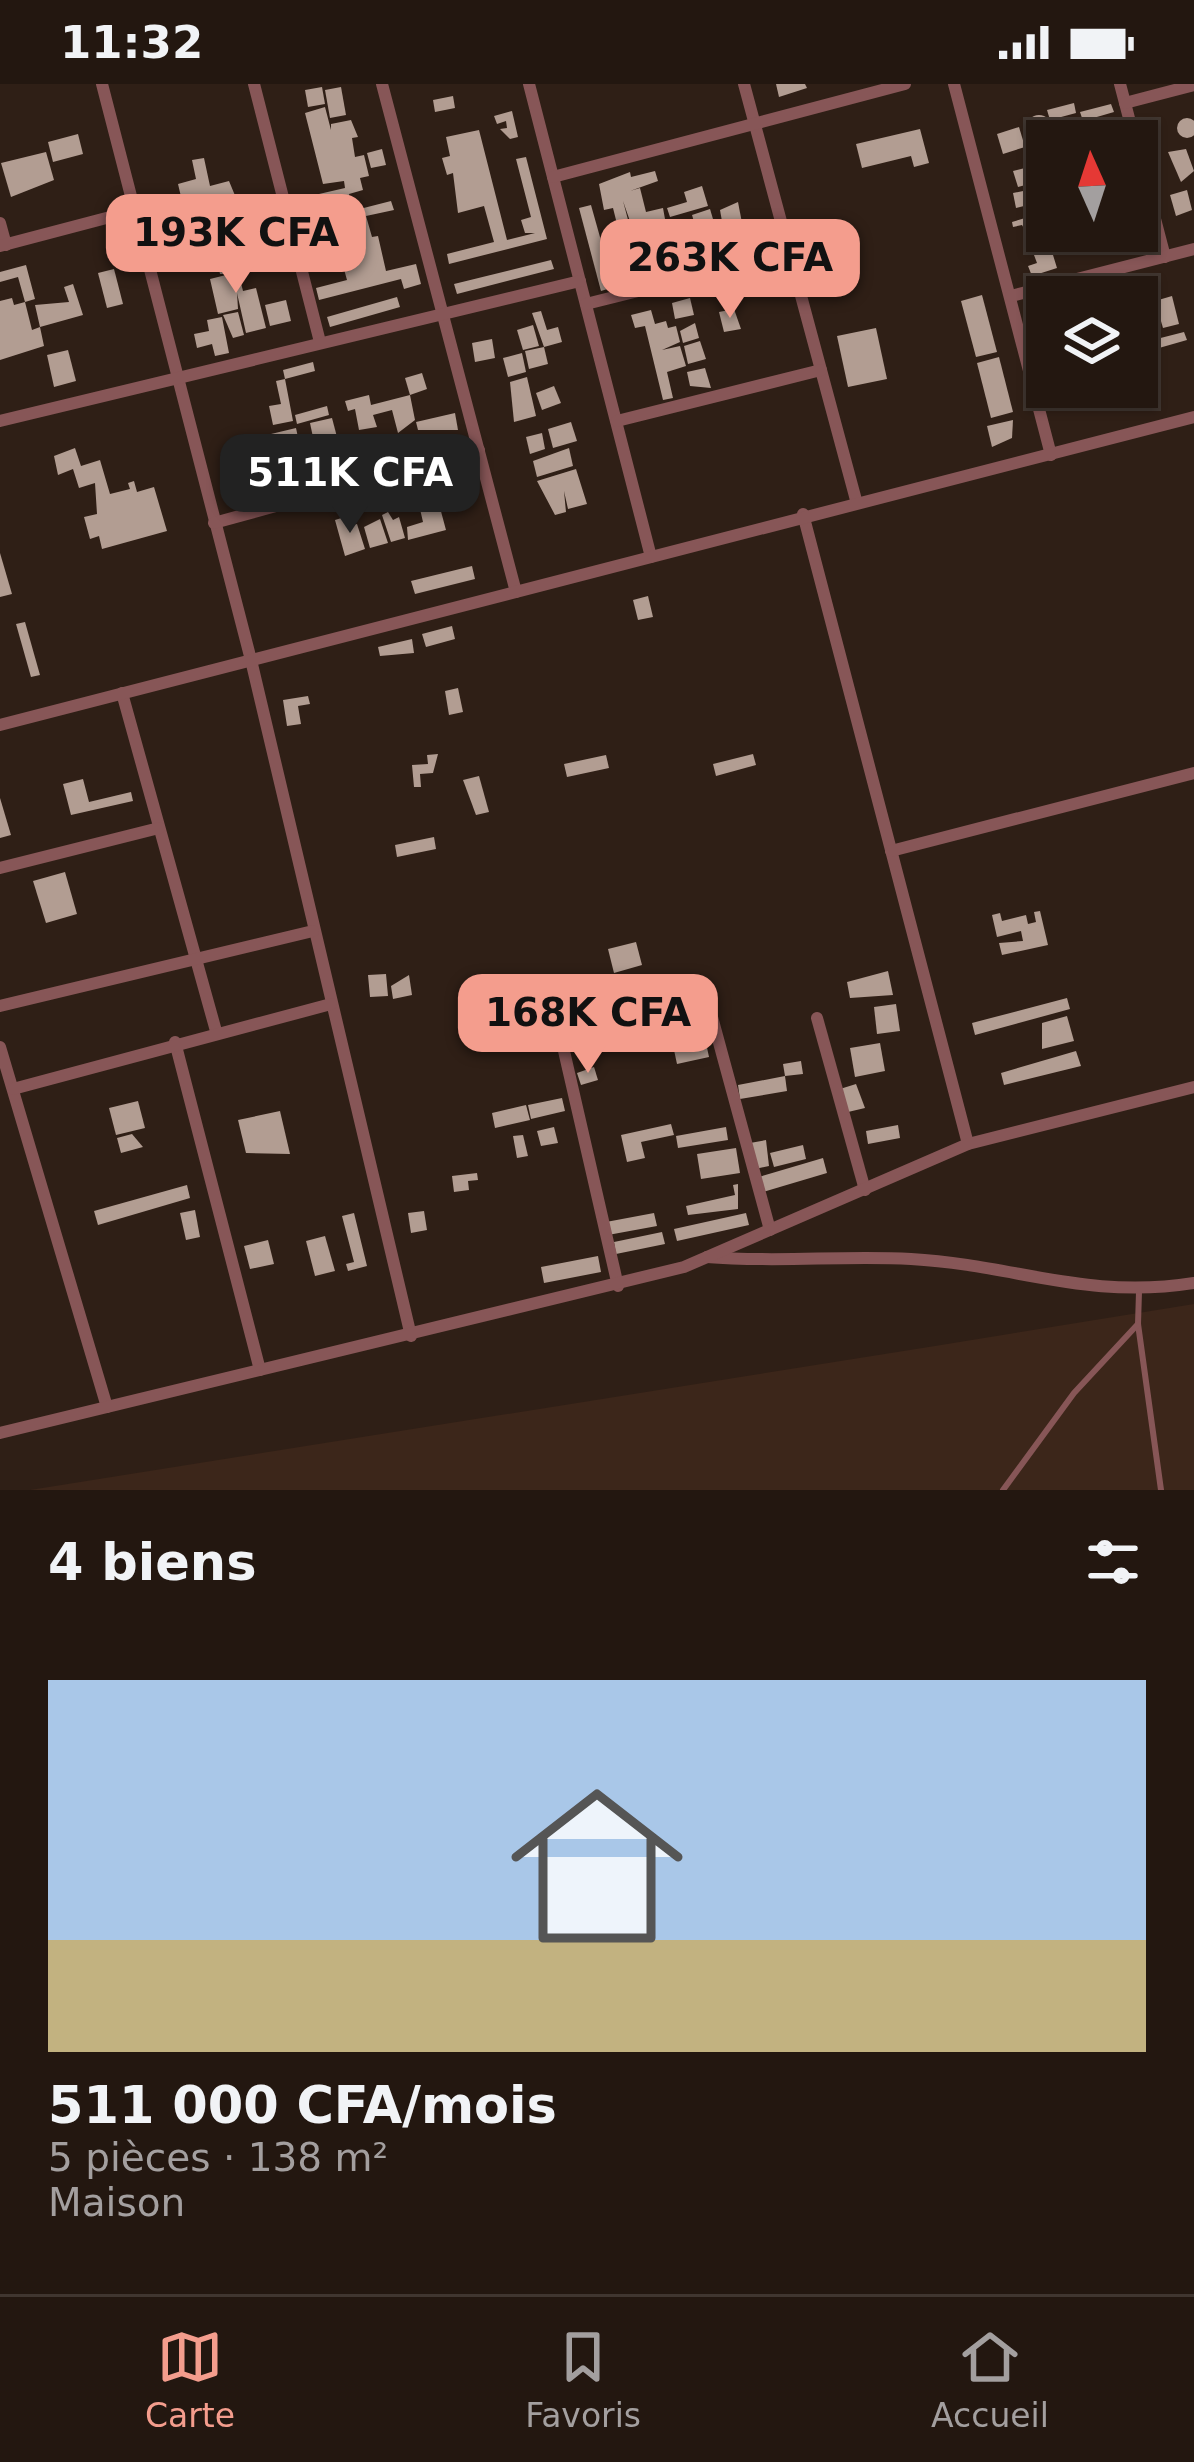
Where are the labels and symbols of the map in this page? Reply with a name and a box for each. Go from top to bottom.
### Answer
north arrow [1026,120,1158,252]
pin: 193K CFA [112,194,360,296]
pin: 263K CFA [606,219,854,321]
pin: 511K CFA [226,434,474,536]
pin: 168K CFA [464,974,712,1076]

